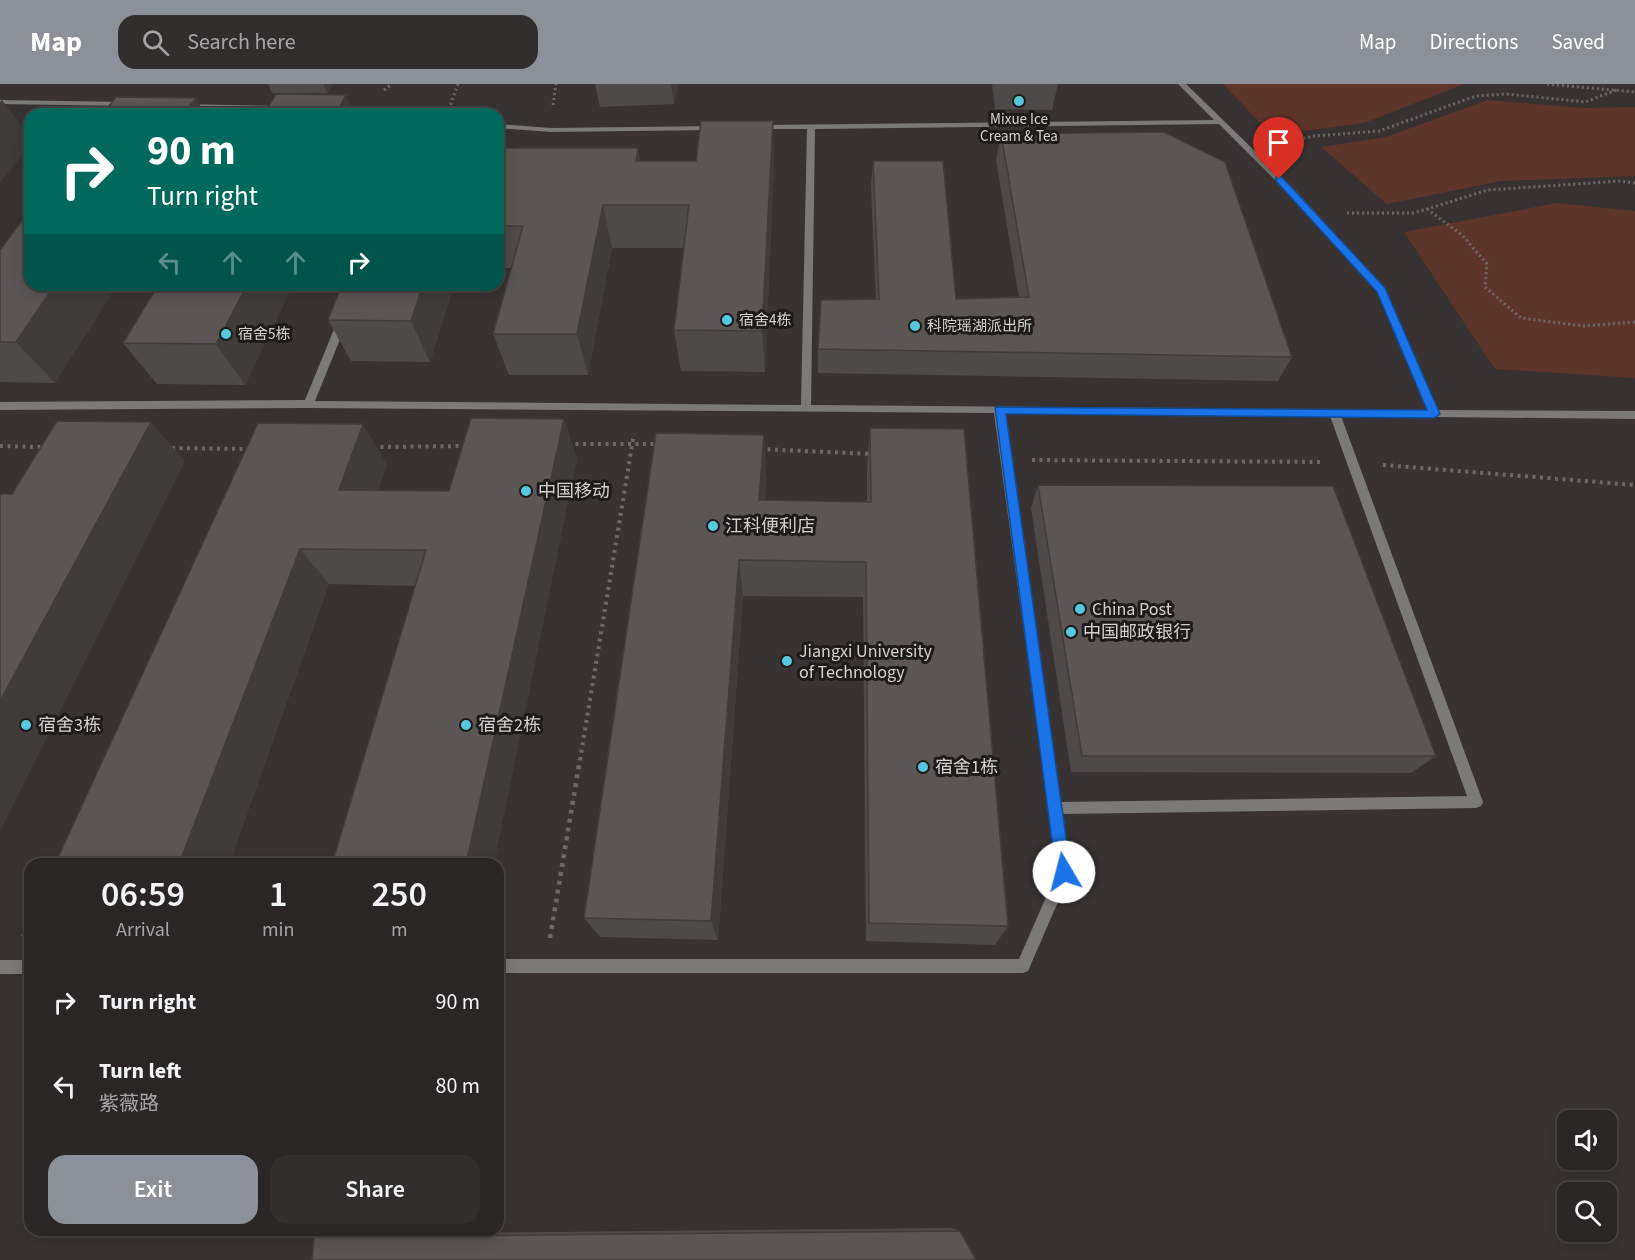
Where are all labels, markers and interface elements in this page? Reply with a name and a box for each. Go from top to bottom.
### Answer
search box [118,15,538,69]
text: Map [30,22,82,62]
icon: search [139,26,172,59]
text: Search here [187,26,296,58]
text: Map [1359,27,1397,57]
text: Directions [1430,27,1518,57]
text: Saved [1551,27,1605,57]
marker: Mixue Ice Cream & Tea [1012,94,1026,108]
place label: Mixue Ice Cream & Tea [980,109,1058,147]
pin [1253,117,1304,179]
text: 90 m [147,121,236,181]
icon: arrive [1262,126,1295,159]
icon: right [48,132,126,210]
text: Turn right [147,177,258,216]
icon: left [153,246,186,279]
icon: ahead [216,246,249,279]
icon: ahead [279,246,312,279]
icon: right [342,246,375,279]
place label: 宿舍4栋 [739,310,791,331]
marker: 宿舍4栋 [720,313,734,327]
place label: 科院瑶湖派出所 [927,316,1032,337]
marker: 科院瑶湖派出所 [908,319,922,333]
place label: 宿舍5栋 [238,324,290,345]
marker: 宿舍5栋 [219,327,233,341]
place label: 中国移动 [538,479,610,504]
marker: 中国移动 [519,484,533,498]
place label: 江科便利店 [725,514,815,539]
marker: 江科便利店 [706,519,720,533]
place label: China Post [1092,597,1172,622]
marker: China Post [1073,602,1087,616]
place label: 中国邮政银行 [1083,620,1191,645]
marker: 中国邮政银行 [1064,625,1078,639]
place label: Jiangxi University of Technology [799,639,932,685]
marker: Jiangxi University of Technology [780,654,794,668]
place label: 宿舍3栋 [38,713,101,738]
place label: 宿舍2栋 [478,713,541,738]
marker: 宿舍3栋 [19,718,33,732]
marker: 宿舍2栋 [459,718,473,732]
place label: 宿舍1栋 [935,755,998,780]
marker: 宿舍1栋 [916,760,930,774]
position arrow [1032,840,1096,904]
text: 06:59 [101,869,185,920]
text: 1 [269,869,287,920]
text: 250 [371,869,427,920]
text: Arrival [116,916,170,944]
text: min [262,916,294,944]
text: m [391,916,407,944]
icon: right [48,986,81,1019]
text: Turn right [99,986,196,1018]
text: 90 m [435,986,480,1018]
text: Turn left [99,1055,181,1087]
icon: left [48,1070,81,1103]
text: 80 m [435,1070,480,1102]
text: 紫薇路 [99,1090,159,1118]
map controls [1557,1110,1617,1242]
button: sound [1557,1110,1617,1170]
button: Exit [48,1155,258,1224]
button: Share [270,1155,480,1224]
button: search [1557,1182,1617,1242]

